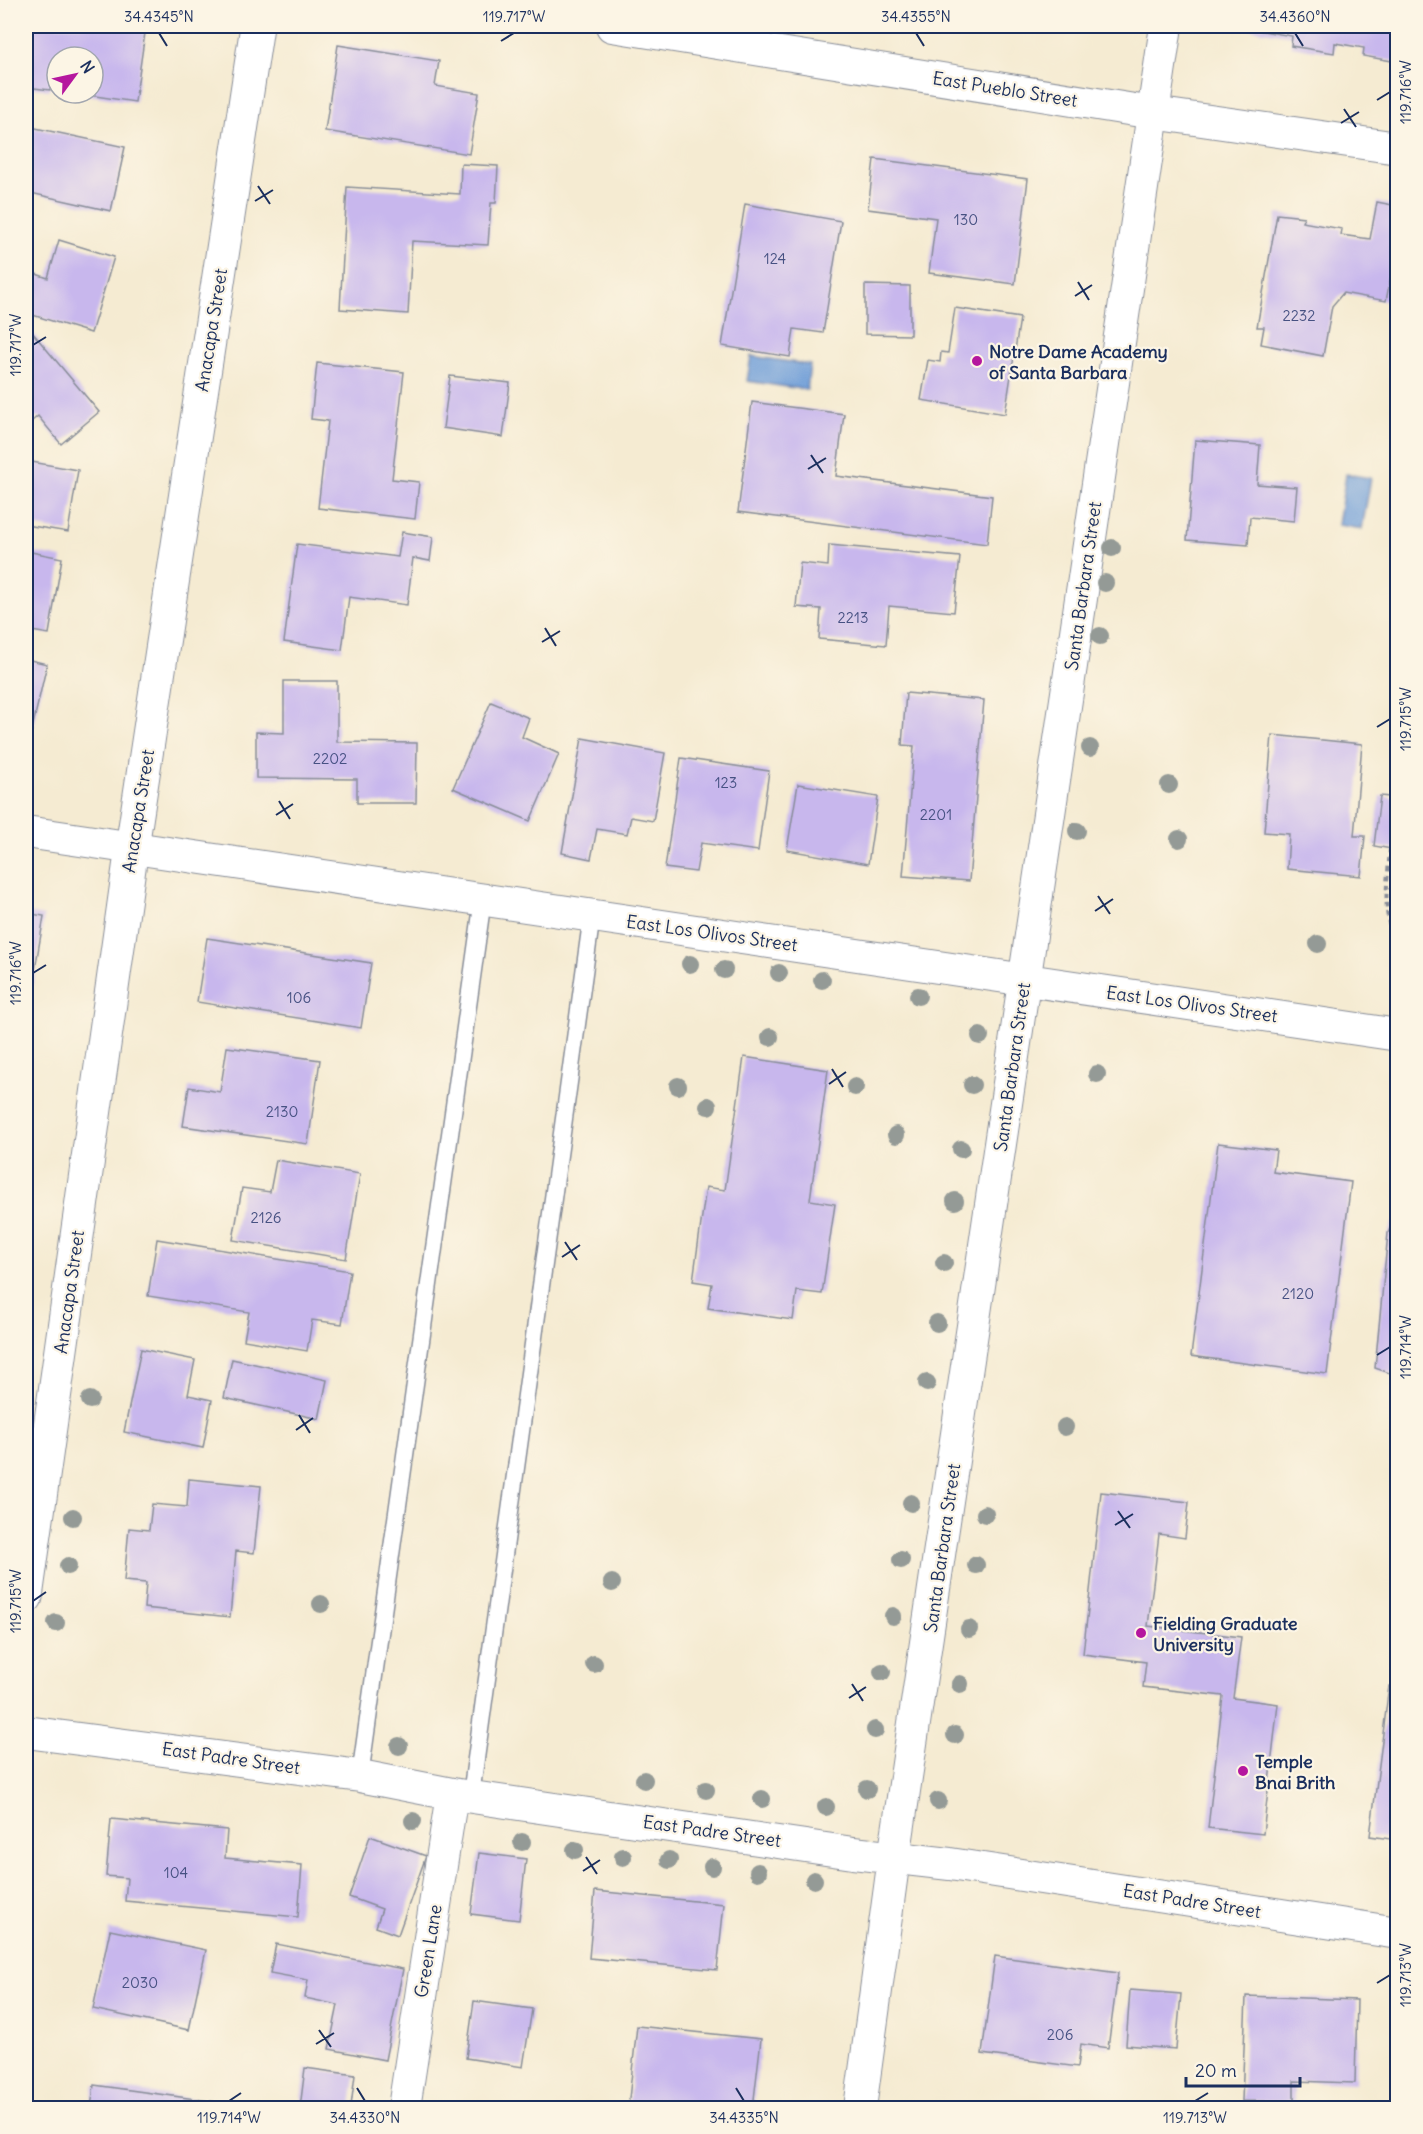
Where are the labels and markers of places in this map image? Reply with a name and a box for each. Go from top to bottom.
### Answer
place label: Notre Dame Academy of Santa Barbara [989,340,1168,384]
marker: Notre Dame Academy of Santa Barbara [970,354,984,368]
place label: Fielding Graduate University [1153,1612,1298,1656]
marker: Fielding Graduate University [1134,1626,1148,1640]
place label: Temple Bnai Brith [1255,1750,1336,1794]
marker: Temple Bnai Brith [1236,1764,1250,1778]

